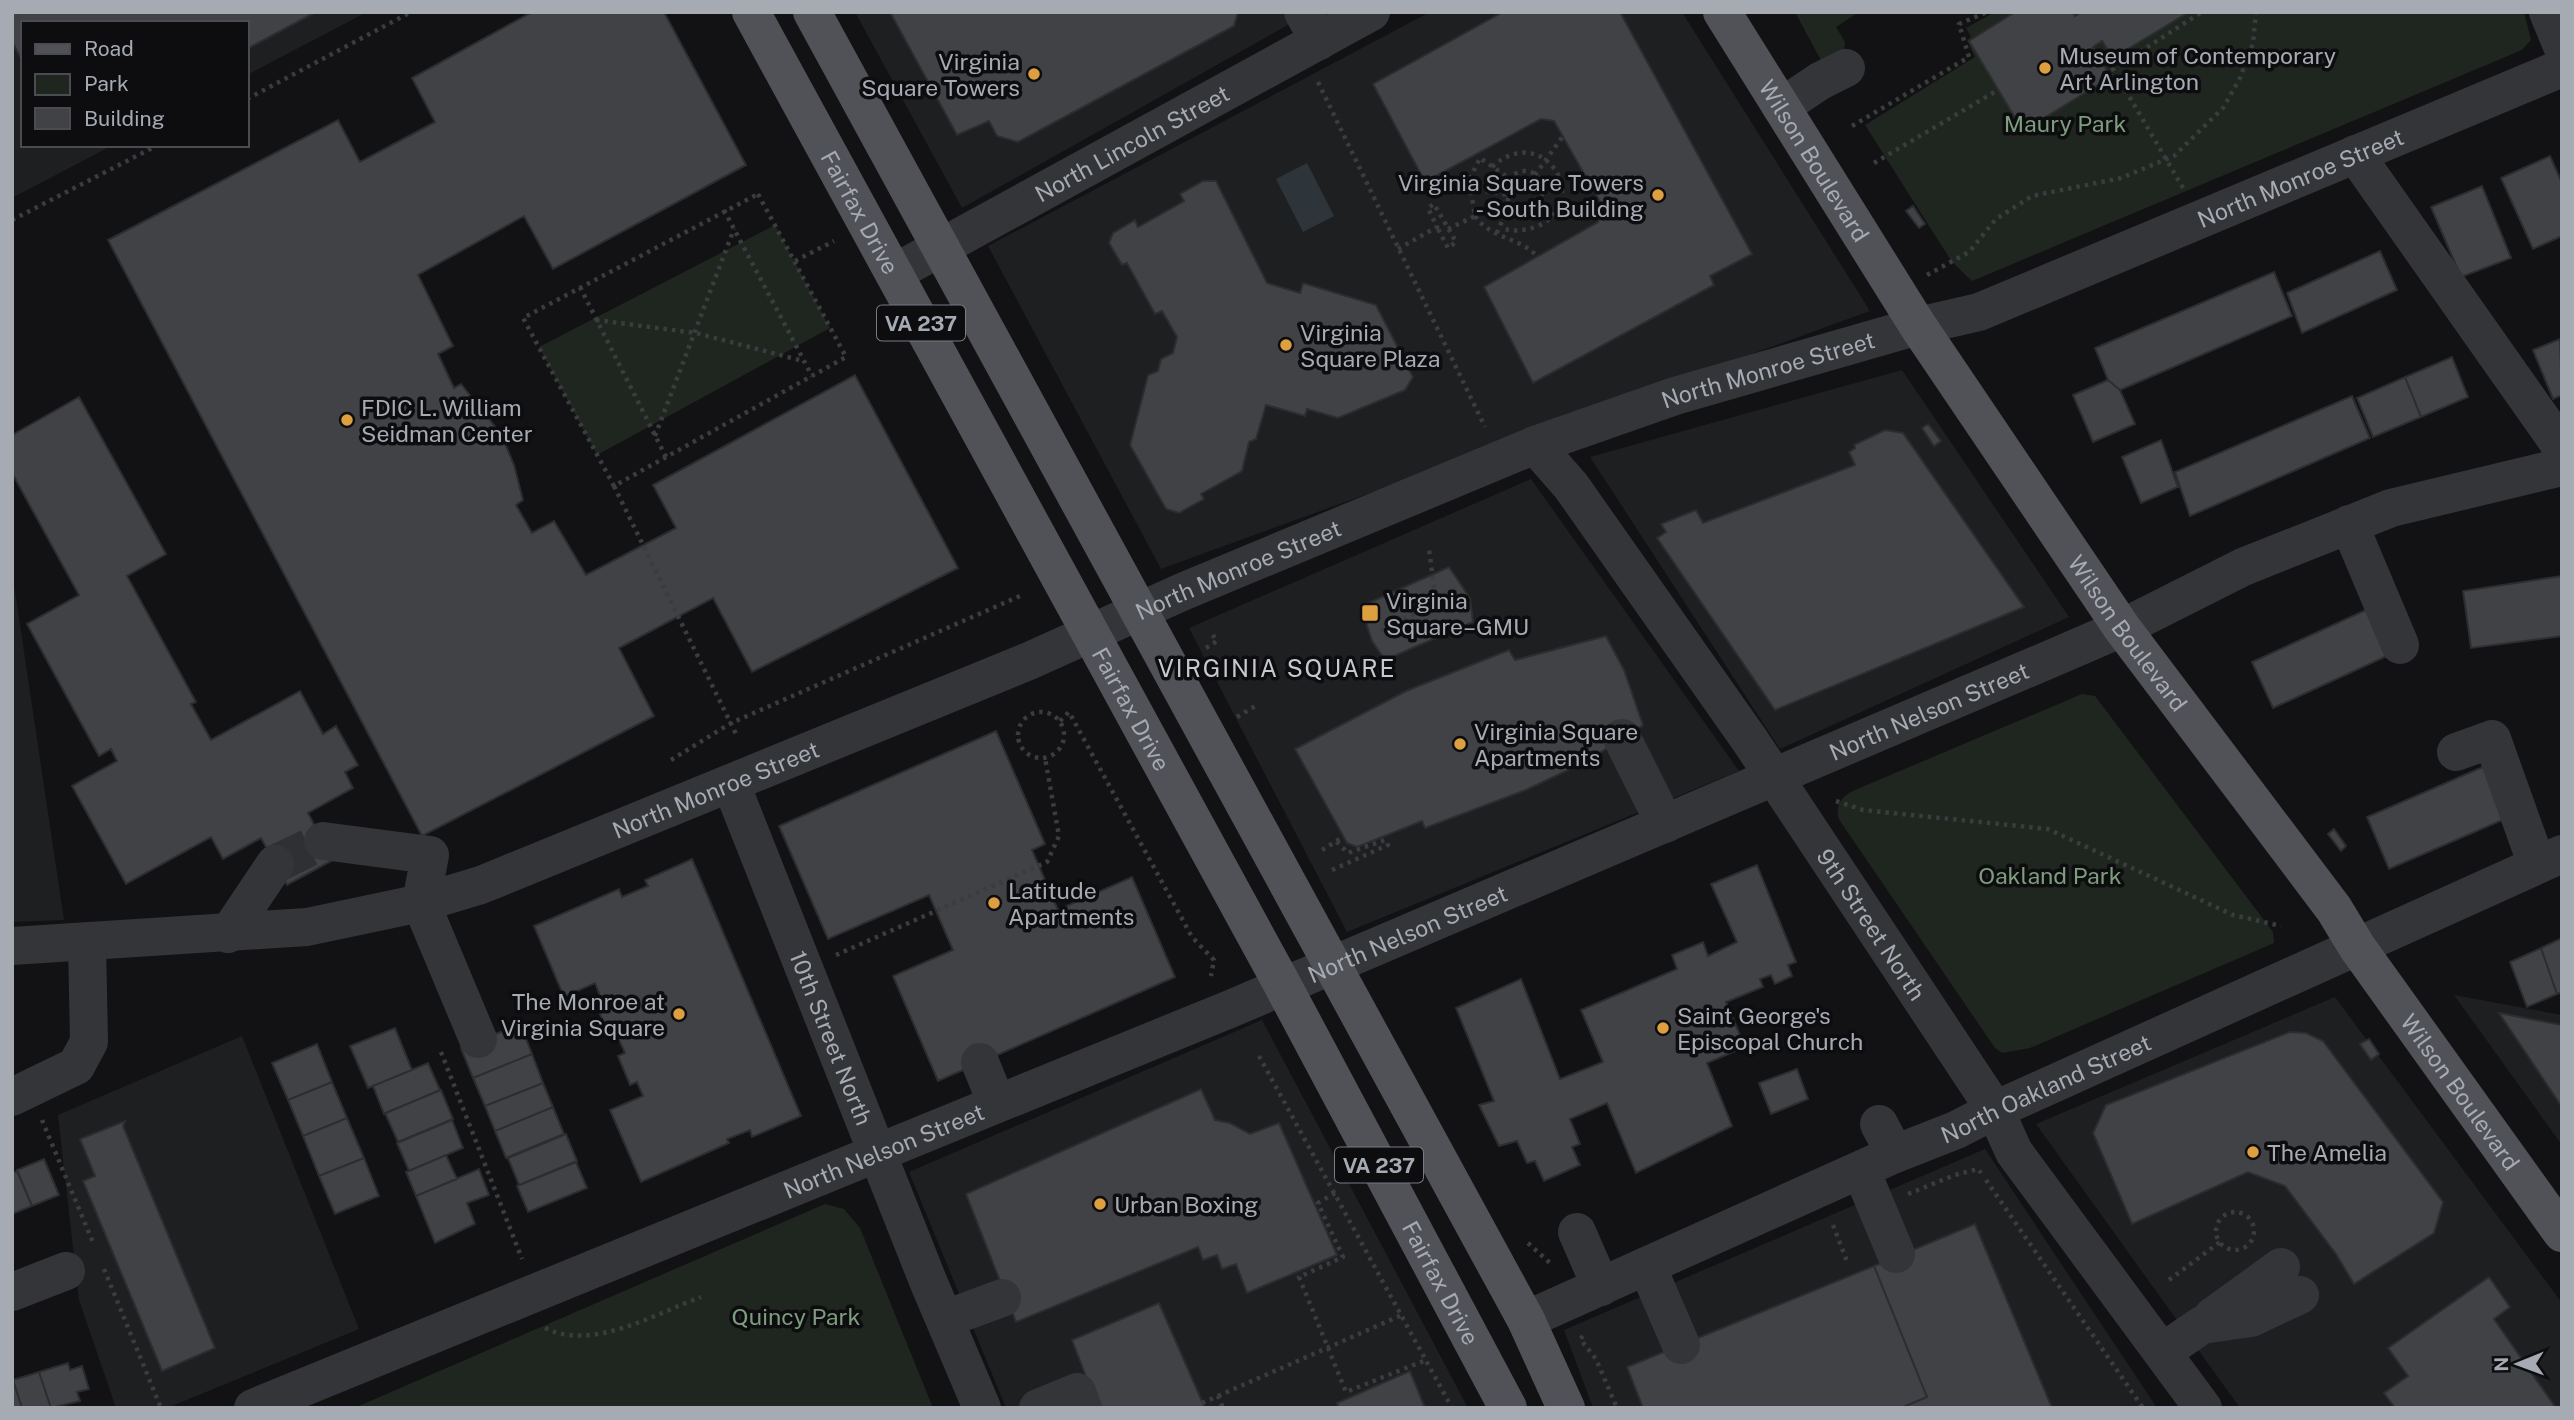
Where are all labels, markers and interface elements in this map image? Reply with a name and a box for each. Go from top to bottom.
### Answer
legend [21,21,248,147]
text: Road [84,36,134,61]
place label: Museum of Contemporary Art Arlington [2059,42,2336,95]
place label: Virginia Square Towers [861,48,1020,101]
marker: Museum of Contemporary Art Arlington [2037,60,2053,76]
marker: Virginia Square Towers [1026,66,1042,82]
text: Park [84,71,129,96]
street label: Wilson Boulevard [1754,75,1875,246]
street label: North Lincoln Street [1030,79,1234,207]
text: Building [84,106,165,131]
park label: Maury Park [2004,110,2126,137]
street label: North Monroe Street [2193,123,2407,233]
street label: Fairfax Drive [816,146,905,278]
place label: Virginia Square Towers - South Building [1398,169,1644,222]
marker: Virginia Square Towers - South Building [1650,187,1666,203]
road number: VA 237 [877,306,965,340]
place label: Virginia Square Plaza [1300,319,1441,372]
street label: North Monroe Street [1658,326,1878,413]
marker: Virginia Square Plaza [1278,337,1294,353]
place label: FDIC L. William Seidman Center [361,394,533,447]
marker: FDIC L. William Seidman Center [339,412,355,428]
street label: North Monroe Street [1131,514,1345,625]
street label: Wilson Boulevard [2063,550,2193,716]
place label: Virginia Square–GMU [1386,587,1529,640]
marker: Virginia Square–GMU [1360,603,1380,623]
street label: Fairfax Drive [1087,642,1176,775]
district label: VIRGINIA SQUARE [1158,654,1396,682]
street label: North Nelson Street [1825,656,2033,765]
place label: Virginia Square Apartments [1474,718,1638,771]
street label: North Monroe Street [608,735,823,843]
marker: Virginia Square Apartments [1452,736,1468,752]
street label: 9th Street North [1812,843,1932,1005]
park label: Oakland Park [1978,862,2122,889]
place label: Latitude Apartments [1008,877,1134,930]
street label: North Nelson Street [1303,879,1511,988]
marker: Latitude Apartments [986,895,1002,911]
street label: 10th Street North [785,947,878,1129]
place label: The Monroe at Virginia Square [501,988,665,1041]
place label: Saint George's Episcopal Church [1677,1002,1863,1055]
marker: The Monroe at Virginia Square [671,1006,687,1022]
street label: Wilson Boulevard [2396,1008,2526,1175]
marker: Saint George's Episcopal Church [1655,1020,1671,1036]
street label: North Oakland Street [1937,1028,2155,1148]
street label: North Nelson Street [779,1098,988,1204]
place label: The Amelia [2267,1139,2387,1166]
marker: The Amelia [2245,1144,2261,1160]
road number: VA 237 [1335,1148,1423,1182]
place label: Urban Boxing [1114,1191,1258,1218]
marker: Urban Boxing [1092,1196,1108,1212]
street label: Fairfax Drive [1397,1216,1485,1349]
park label: Quincy Park [731,1303,861,1330]
north arrow [2483,1329,2553,1399]
text: N [2490,1357,2512,1372]

